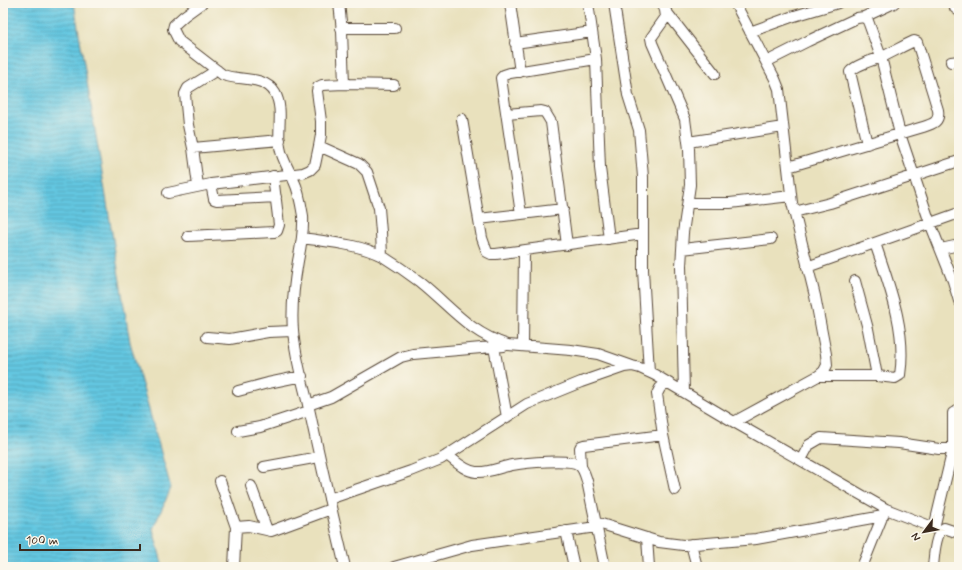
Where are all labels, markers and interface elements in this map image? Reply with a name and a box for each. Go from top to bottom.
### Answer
north arrow [904,512,944,552]
scale bar [20,526,140,552]
text: N [908,530,924,544]
text: 100 m [26,533,58,549]

